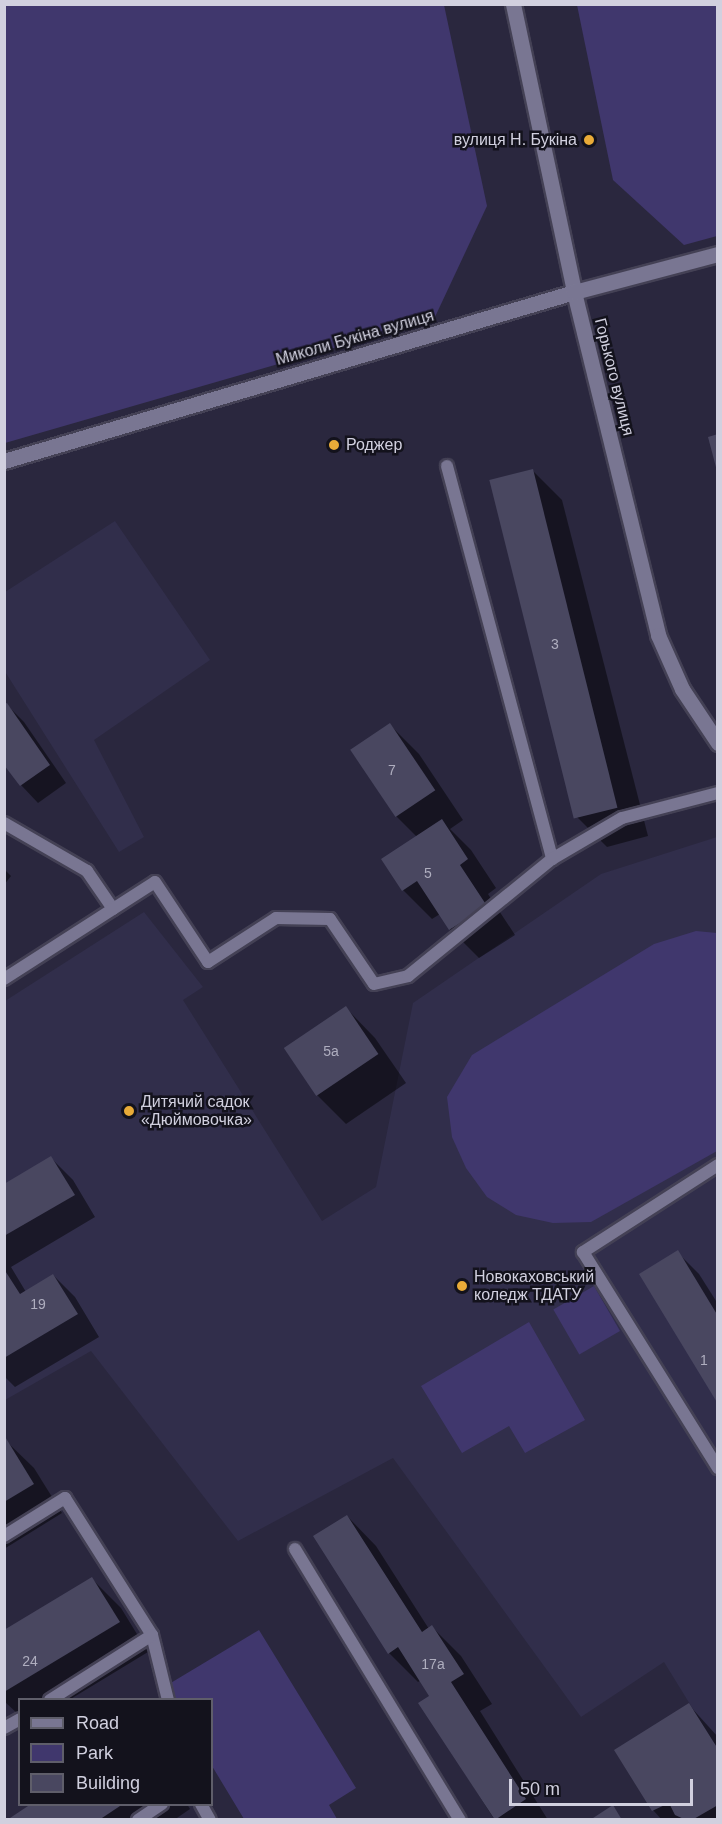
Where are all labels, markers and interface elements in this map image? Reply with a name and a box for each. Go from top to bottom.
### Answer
place label: вулиця Н. Букіна [454,130,577,150]
marker: вулиця Н. Букіна [582,133,596,147]
street label: Миколи Букіна вулиця [274,306,436,370]
street label: Горького вулиця [590,316,638,438]
place label: Роджер [346,435,402,455]
marker: Роджер [327,438,341,452]
house number: 3 [551,636,559,652]
house number: 7 [388,762,396,778]
house number: 5 [424,865,432,881]
house number: 5а [323,1043,339,1059]
place label: Дитячий садок «Дюймовочка» [141,1092,252,1130]
marker: Дитячий садок «Дюймовочка» [122,1104,136,1118]
place label: Новокаховський коледж ТДАТУ [474,1267,594,1305]
marker: Новокаховський коледж ТДАТУ [455,1279,469,1293]
house number: 19 [30,1296,46,1312]
house number: 1 [700,1352,708,1368]
house number: 24 [22,1653,38,1669]
house number: 17а [421,1656,445,1672]
legend [18,1698,213,1806]
text: Road [76,1713,119,1733]
text: Park [76,1743,113,1763]
scale bar [512,1767,696,1805]
text: Building [76,1773,140,1793]
text: 50 m [520,1779,560,1799]

